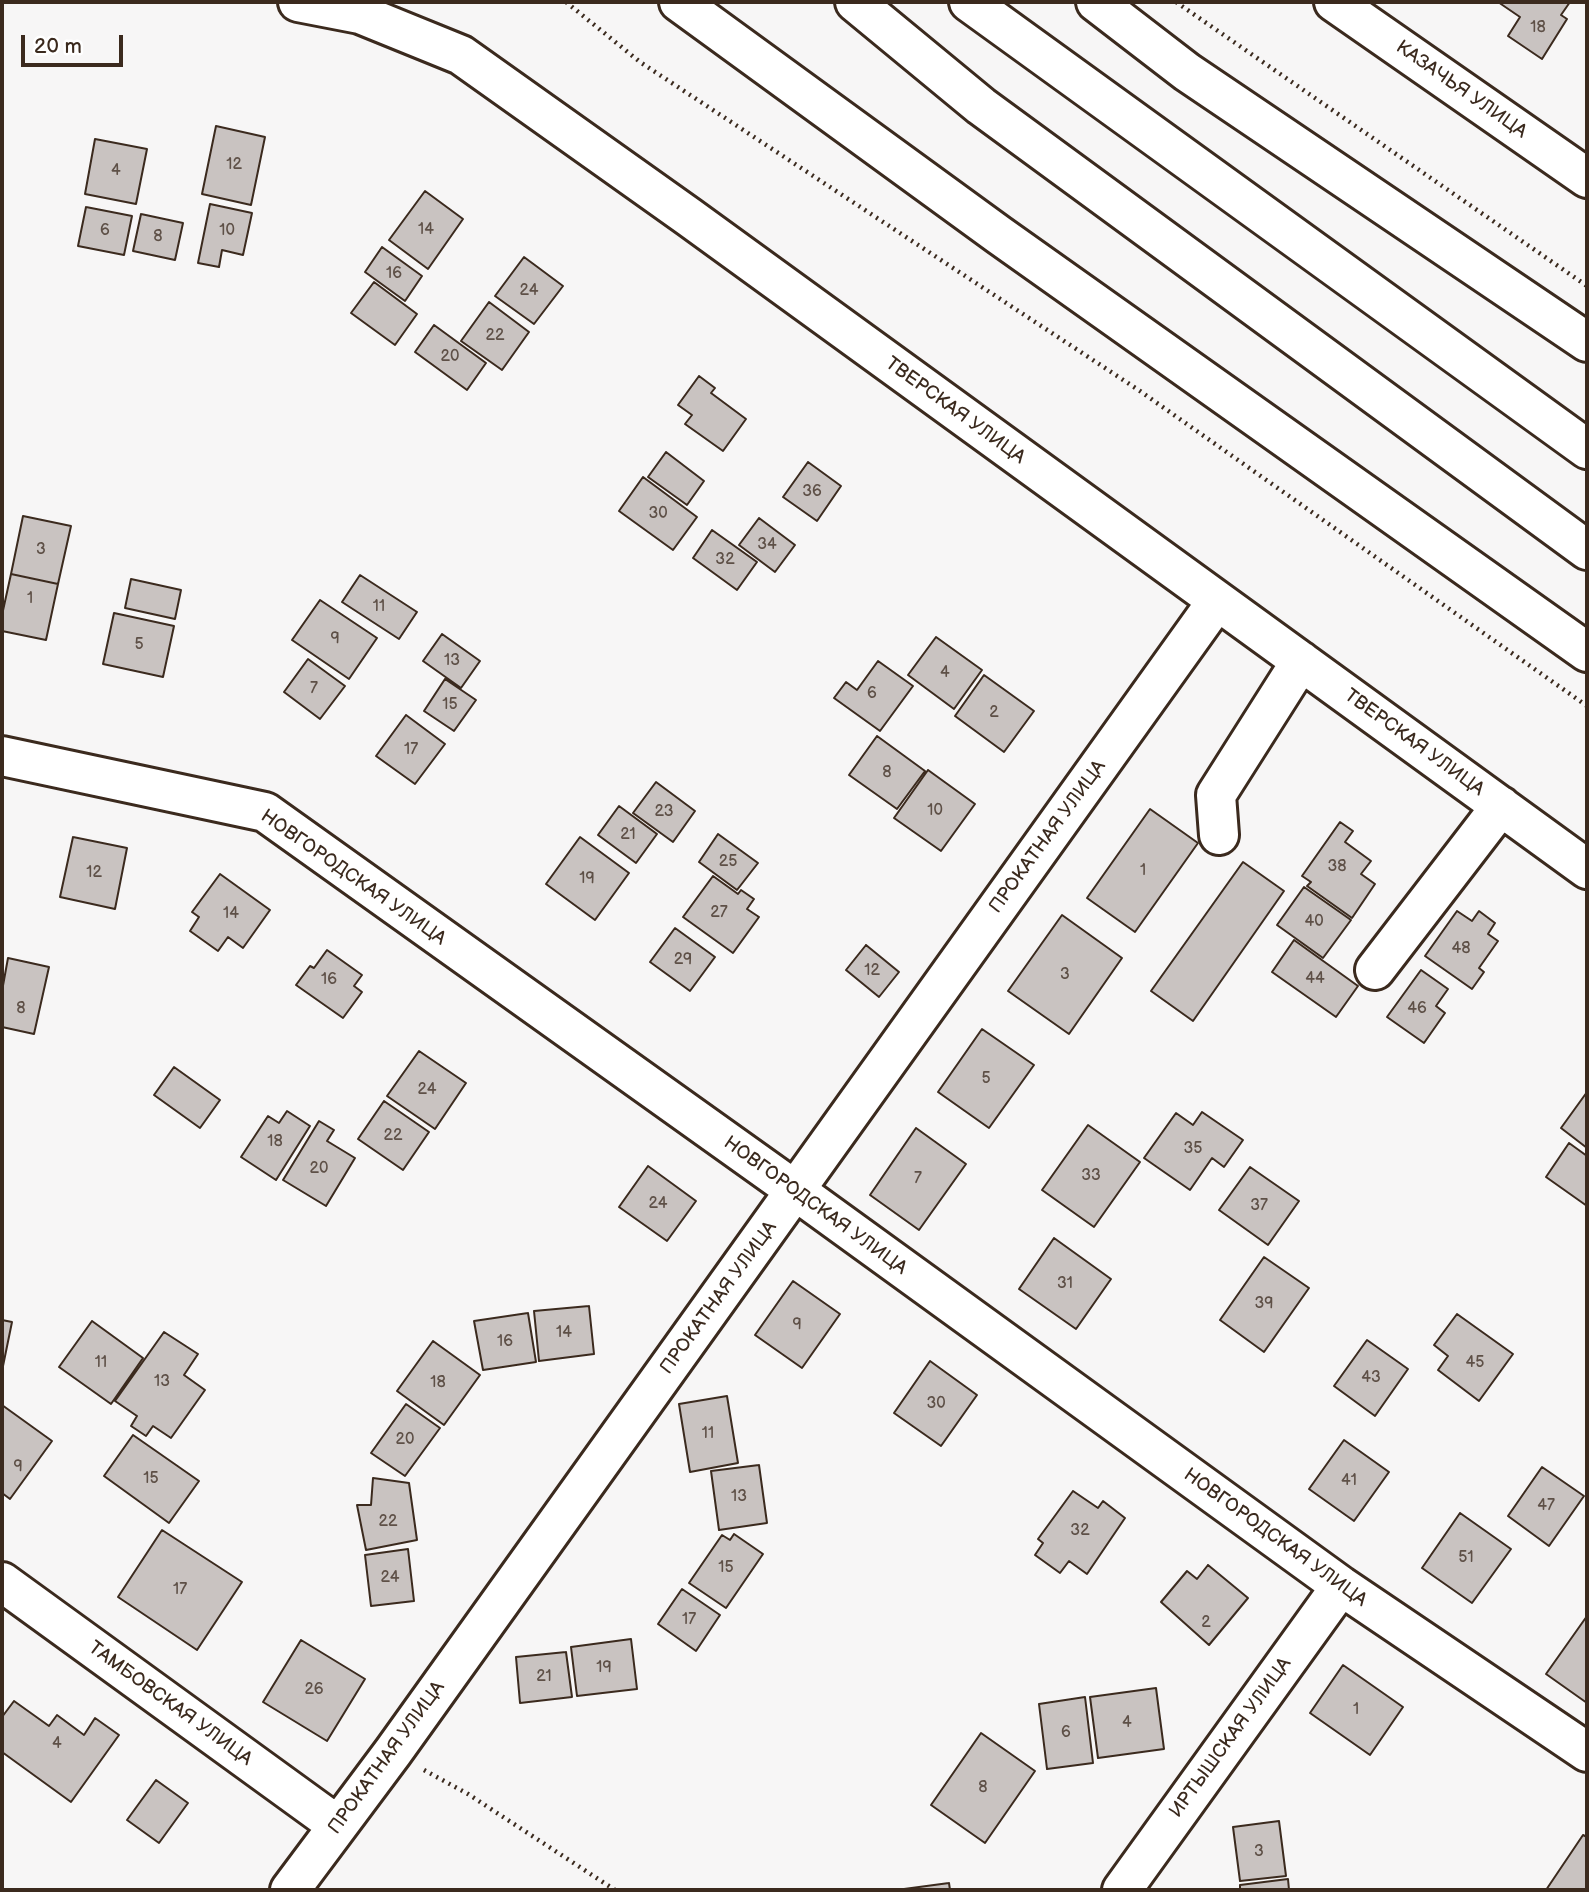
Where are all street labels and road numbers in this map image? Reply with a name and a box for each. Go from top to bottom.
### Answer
street label: КАЗАЧЬЯ УЛИЦА [1391,36,1531,144]
street label: ТВЕРСКАЯ УЛИЦА [881,353,1029,469]
street label: ТВЕРСКАЯ УЛИЦА [1340,685,1488,801]
street label: ПРОКАТНАЯ УЛИЦА [985,756,1111,918]
street label: НОВГОРОДСКАЯ УЛИЦА [256,805,450,951]
street label: НОВГОРОДСКАЯ УЛИЦА [719,1132,911,1280]
street label: ПРОКАТНАЯ УЛИЦА [656,1217,782,1379]
street label: НОВГОРОДСКАЯ УЛИЦА [1179,1464,1371,1612]
street label: ТАМБОВСКАЯ УЛИЦА [84,1637,256,1771]
street label: ИРТЫШСКАЯ УЛИЦА [1165,1654,1297,1822]
street label: ПРОКАТНАЯ УЛИЦА [324,1677,450,1839]

